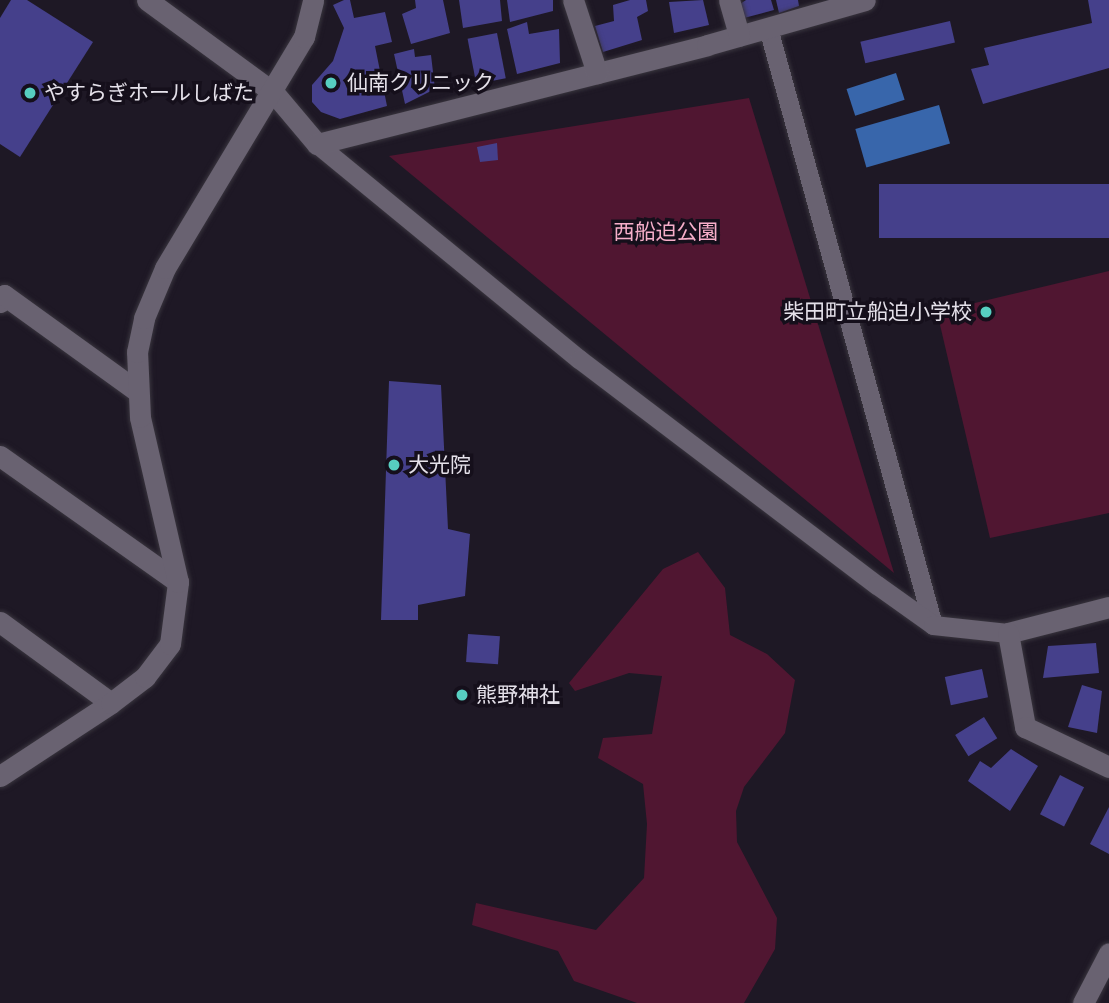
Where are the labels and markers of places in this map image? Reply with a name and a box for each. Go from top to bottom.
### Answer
place label: 仙南クリニック [347,70,494,96]
marker: 仙南クリニック [321,73,341,93]
place label: やすらぎホールしばた [44,80,254,106]
marker: やすらぎホールしばた [22,85,38,101]
place label: 柴田町立船迫小学校 [783,299,972,325]
marker: 柴田町立船迫小学校 [978,304,994,320]
place label: 大光院 [408,452,471,478]
marker: 大光院 [386,457,402,473]
place label: 熊野神社 [476,682,560,708]
marker: 熊野神社 [454,687,470,703]

